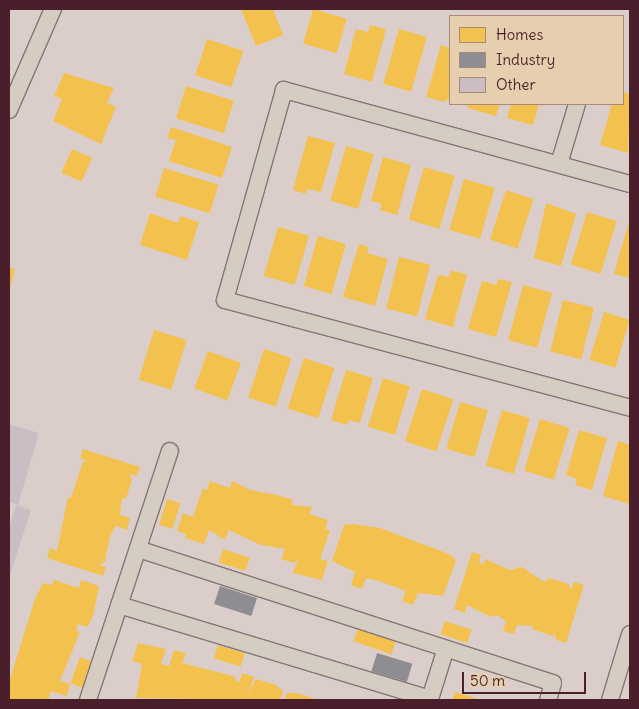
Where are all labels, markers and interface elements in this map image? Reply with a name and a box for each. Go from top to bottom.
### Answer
legend [449,15,624,105]
text: Homes [496,25,543,44]
text: Industry [496,50,555,69]
text: Other [496,75,536,94]
scale bar [464,662,588,694]
text: 50 m [470,671,505,690]

